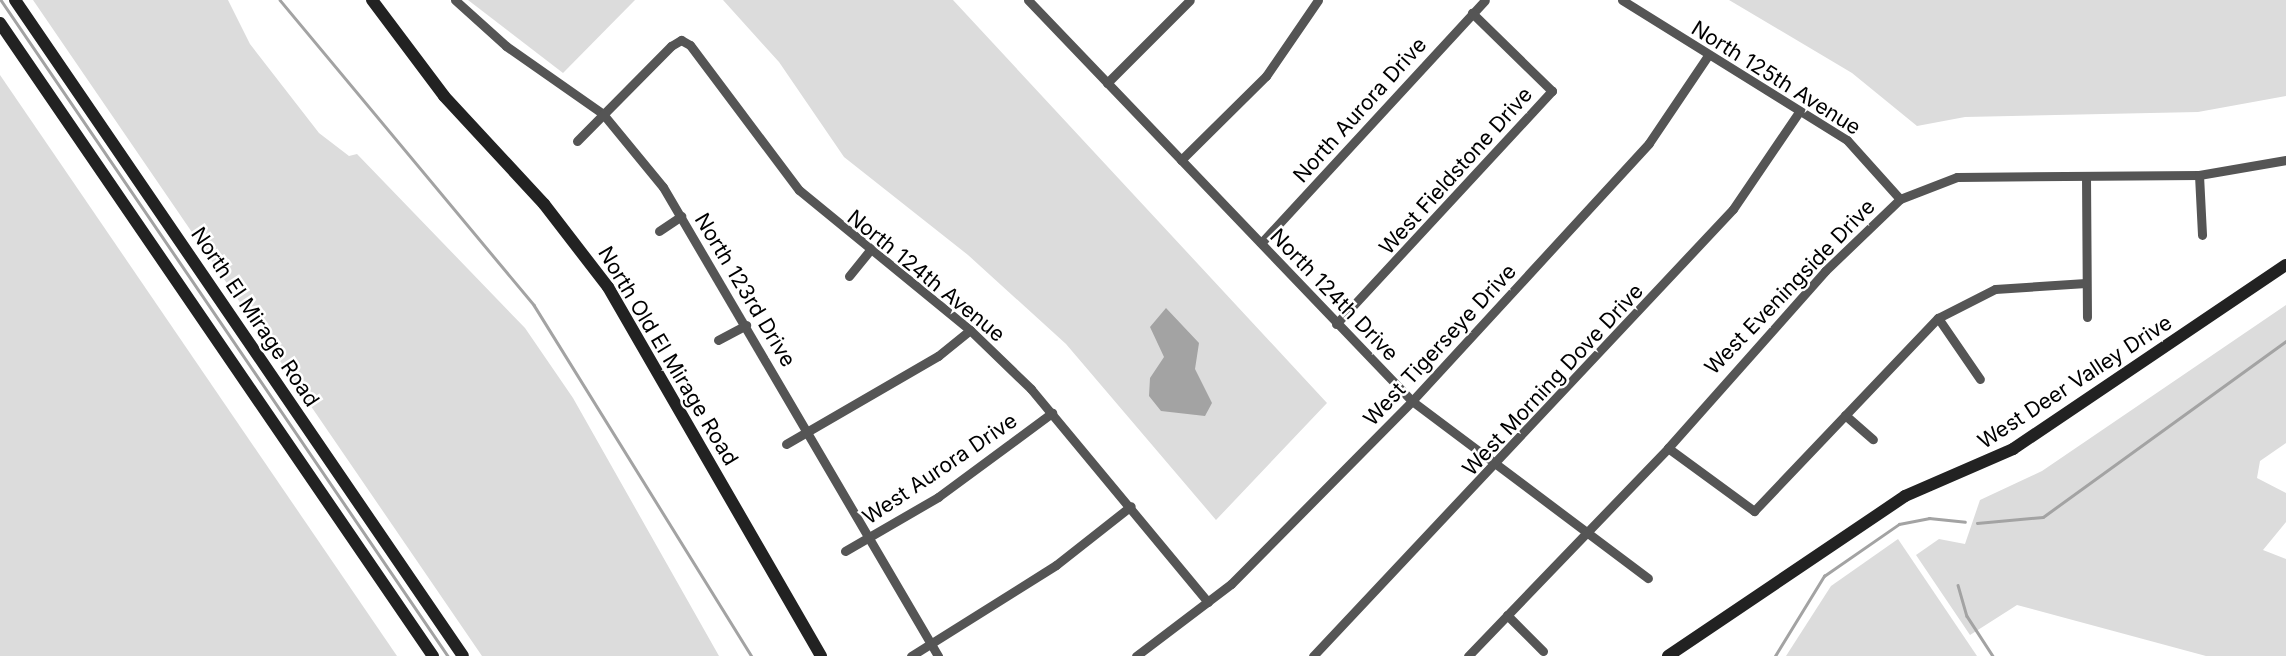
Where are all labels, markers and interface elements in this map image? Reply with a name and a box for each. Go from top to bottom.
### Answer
street label: North 125th Avenue [1687,16,1865,140]
street label: North Aurora Drive [1288,32,1432,188]
street label: West Fieldstone Drive [1374,82,1538,260]
street label: West Eveningside Drive [1700,194,1880,380]
street label: North 124th Avenue [842,205,1010,347]
street label: North 123rd Drive [689,209,801,371]
street label: North El Mirage Road [186,223,324,411]
street label: North 124th Drive [1265,224,1403,366]
street label: North Old El Mirage Road [593,242,743,470]
street label: West Tigerseye Drive [1359,259,1521,431]
street label: West Morning Dove Drive [1457,279,1649,481]
street label: West Deer Valley Drive [1973,310,2177,454]
street label: West Aurora Drive [858,408,1022,530]

